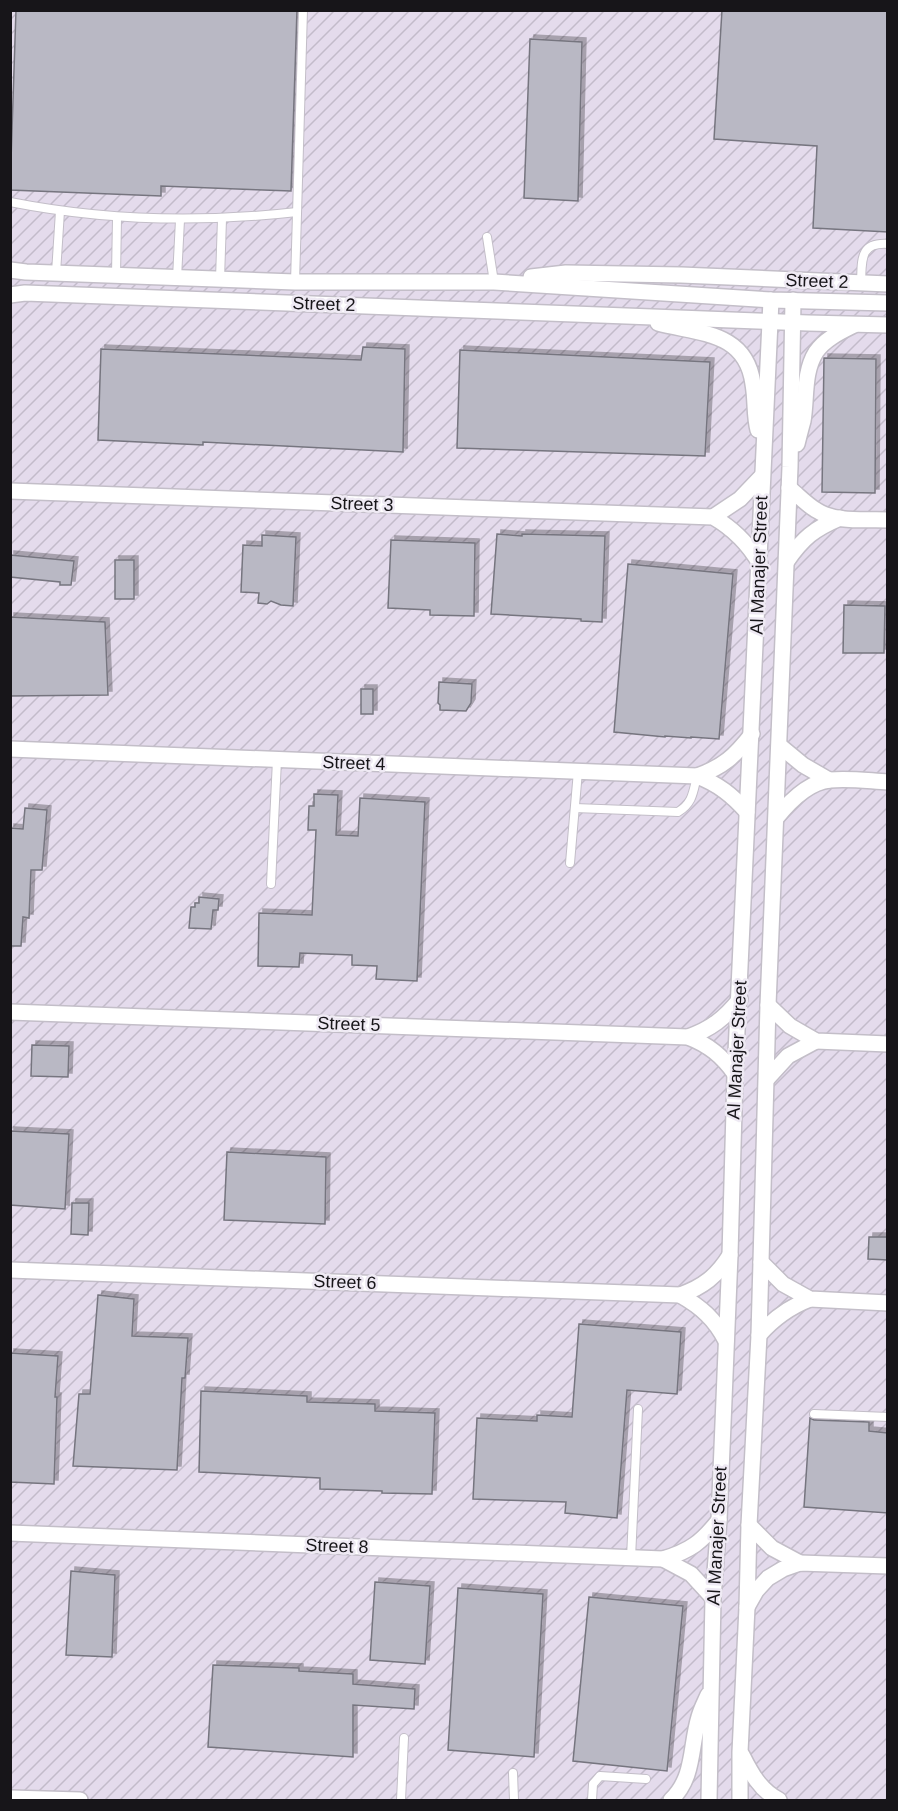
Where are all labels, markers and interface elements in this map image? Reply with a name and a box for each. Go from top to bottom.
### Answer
street label: Street 2 [785,270,849,292]
street label: Street 2 [292,293,356,315]
street label: Street 3 [330,493,394,515]
street label: Al Manajer Street [747,495,771,635]
street label: Street 4 [322,752,386,774]
street label: Al Manajer Street [723,980,751,1120]
street label: Street 5 [317,1013,381,1035]
street label: Street 6 [313,1271,377,1293]
street label: Al Manajer Street [703,1466,731,1606]
street label: Street 8 [305,1535,369,1557]

